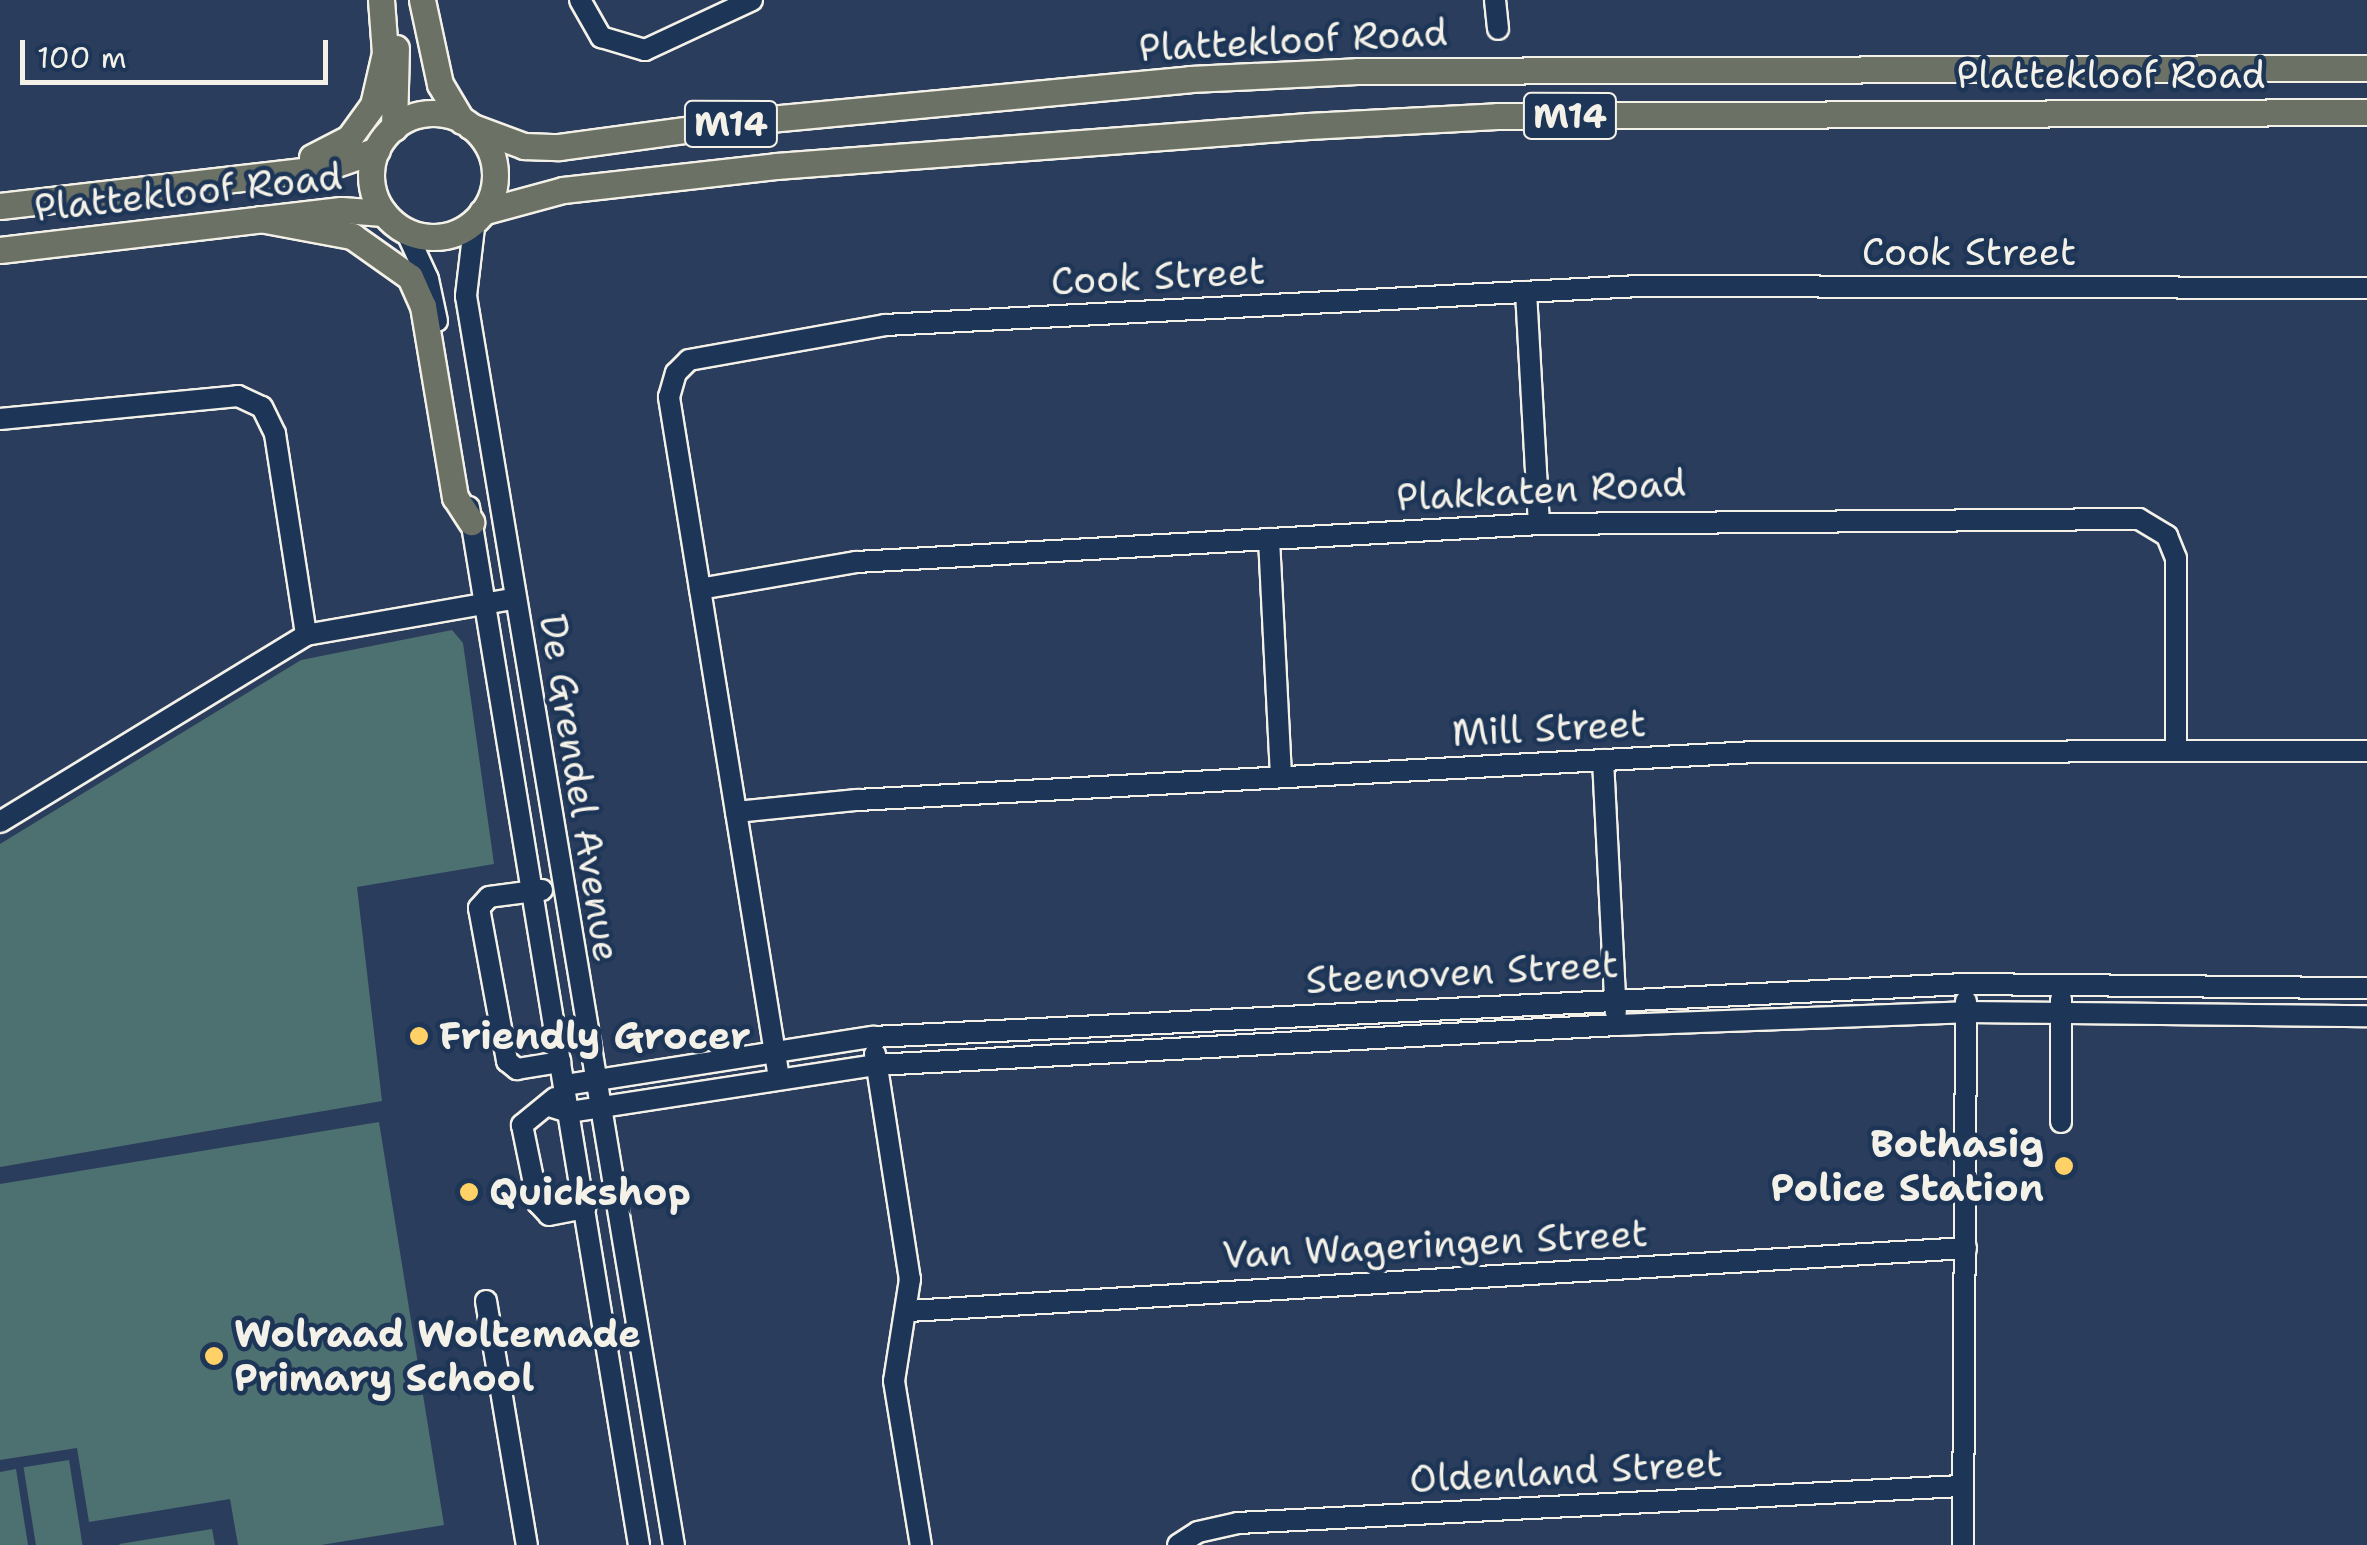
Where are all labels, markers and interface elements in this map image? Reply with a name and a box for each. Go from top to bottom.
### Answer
street label: Plattekloof Road [1137,9,1449,71]
scale bar [25,20,332,82]
text: 100 m [37,37,127,78]
street label: Plattekloof Road [1956,52,2266,98]
road number: M14 [1522,86,1618,146]
road number: M14 [684,94,778,154]
street label: Plattekloof Road [32,153,344,231]
street label: Cook Street [1862,229,2076,275]
street label: Cook Street [1050,248,1266,304]
street label: Plakkaten Road [1395,460,1687,520]
street label: De Grendel Avenue [530,611,630,965]
street label: Mill Street [1451,700,1647,756]
street label: Steenoven Street [1304,941,1620,1003]
place label: Friendly Grocer [439,1013,751,1059]
marker: Friendly Grocer [408,1025,430,1047]
place label: Bothasig Police Station [1771,1121,2044,1210]
marker: Bothasig Police Station [2053,1155,2075,1177]
place label: Quickshop [489,1169,691,1215]
marker: Quickshop [458,1181,480,1203]
street label: Van Wageringen Street [1221,1210,1649,1278]
place label: Wolraad Woltemade Primary School [234,1311,641,1400]
marker: Wolraad Woltemade Primary School [203,1345,225,1367]
street label: Oldenland Street [1408,1440,1724,1502]

